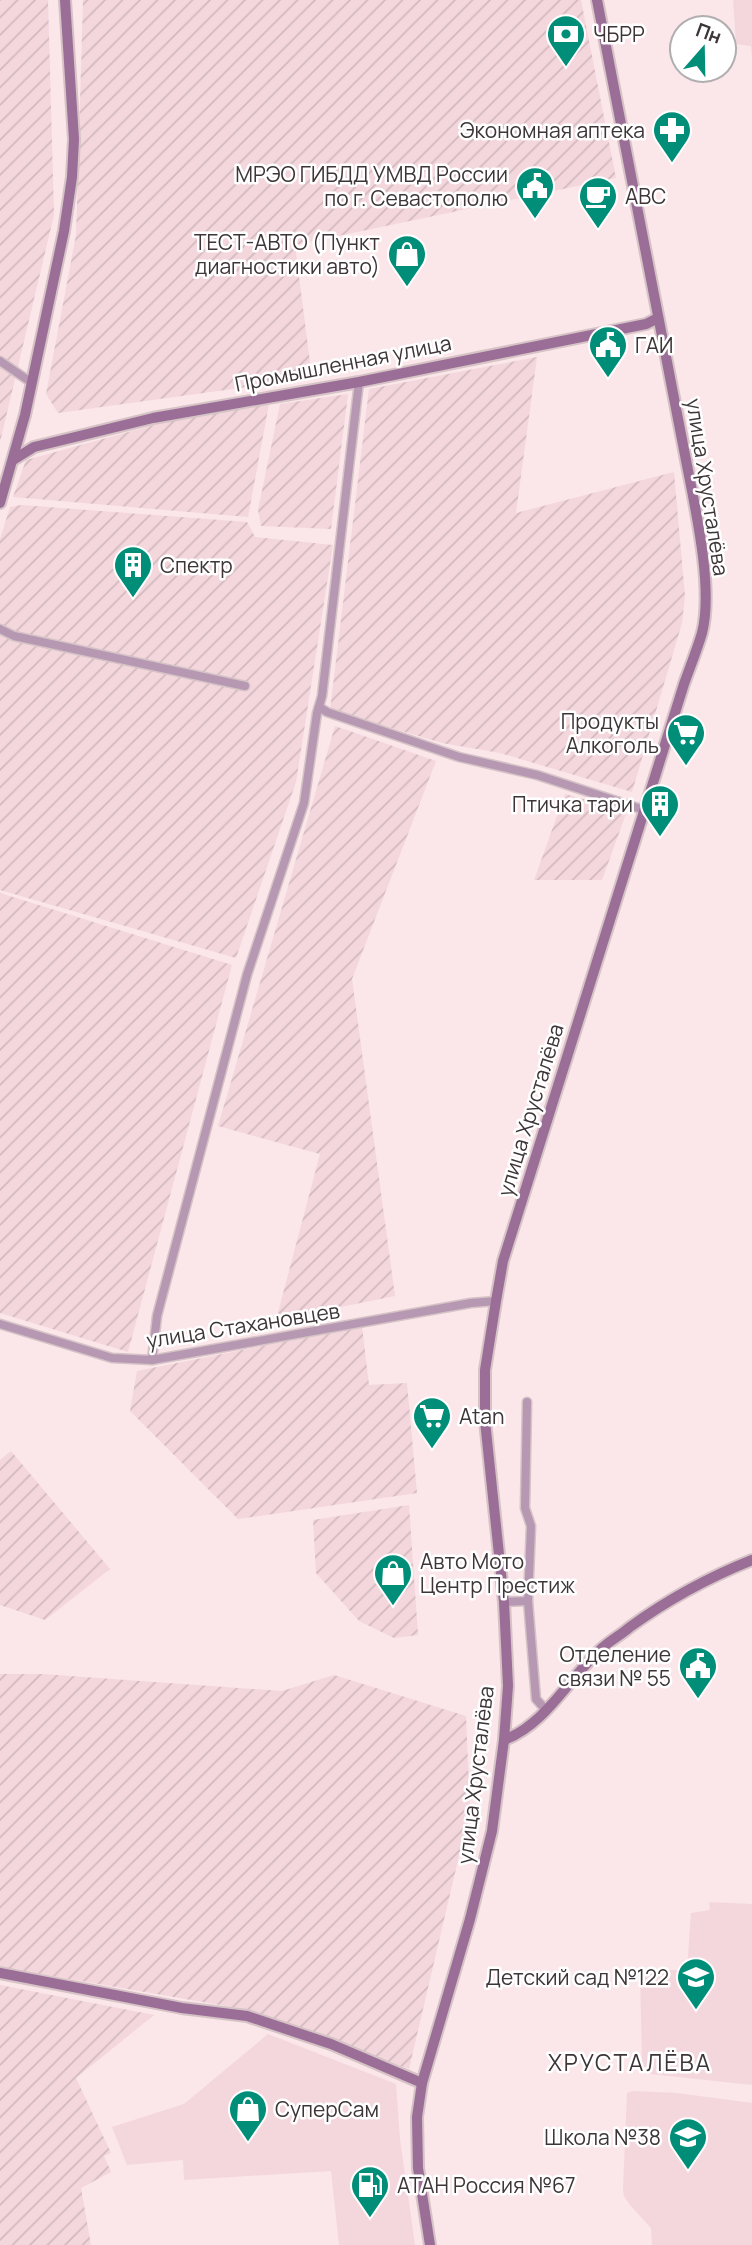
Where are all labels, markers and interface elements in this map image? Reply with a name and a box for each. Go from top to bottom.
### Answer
bank icon: ЧБРР [545,13,587,68]
north arrow [668,14,738,84]
text: Пн [692,16,725,50]
place label: ЧБРР [593,20,645,48]
pharmacy icon: Экономная аптека [651,109,693,164]
place label: Экономная аптека [460,116,645,144]
place label: МРЭО ГИБДД УМВД России по г. Севастополю [235,160,508,212]
public building icon: МРЭО ГИБДД УМВД России по г. Севастополю [514,165,556,220]
cafe icon: АВС [577,175,619,230]
place label: АВС [625,182,666,210]
place label: ТЕСТ-АВТО (Пункт диагностики авто) [194,228,380,280]
shop icon: ТЕСТ-АВТО (Пункт диагностики авто) [386,233,428,288]
public building icon: ГАИ [587,324,629,379]
street label: Промышленная улица [232,328,454,398]
place label: ГАИ [635,331,673,359]
street label: улица Хрусталёва [680,396,736,578]
building icon: Спектр [112,544,154,599]
place label: Спектр [160,551,233,579]
place label: Продукты Алкоголь [561,707,659,759]
supermarket icon: Продукты Алкоголь [665,712,707,767]
building icon: Птичка тари [639,783,681,838]
place label: Птичка тари [512,790,633,818]
street label: улица Хрусталёва [490,1020,570,1200]
street label: улица Стахановцев [144,1296,342,1354]
supermarket icon: Atan [411,1395,453,1450]
place label: Atan [459,1402,504,1430]
place label: Авто Мото Центр Престиж [420,1547,575,1599]
shop icon: Авто Мото Центр Престиж [372,1552,414,1607]
place label: Отделение связи № 55 [558,1640,671,1692]
public building icon: Отделение связи № 55 [677,1645,719,1700]
street label: улица Хрусталёва [450,1684,500,1866]
school or university icon: Детский сад №122 [675,1956,717,2011]
place label: Детский сад №122 [485,1963,669,1991]
district label: ХРУСТАЛЁВА [548,2046,712,2078]
shop icon: СуперСам [227,2088,269,2143]
place label: СуперСам [275,2095,379,2123]
school or university icon: Школа №38 [667,2116,709,2171]
place label: Школа №38 [544,2123,661,2151]
fuel station icon: АТАН Россия №67 [349,2164,391,2219]
place label: АТАН Россия №67 [397,2171,576,2199]

